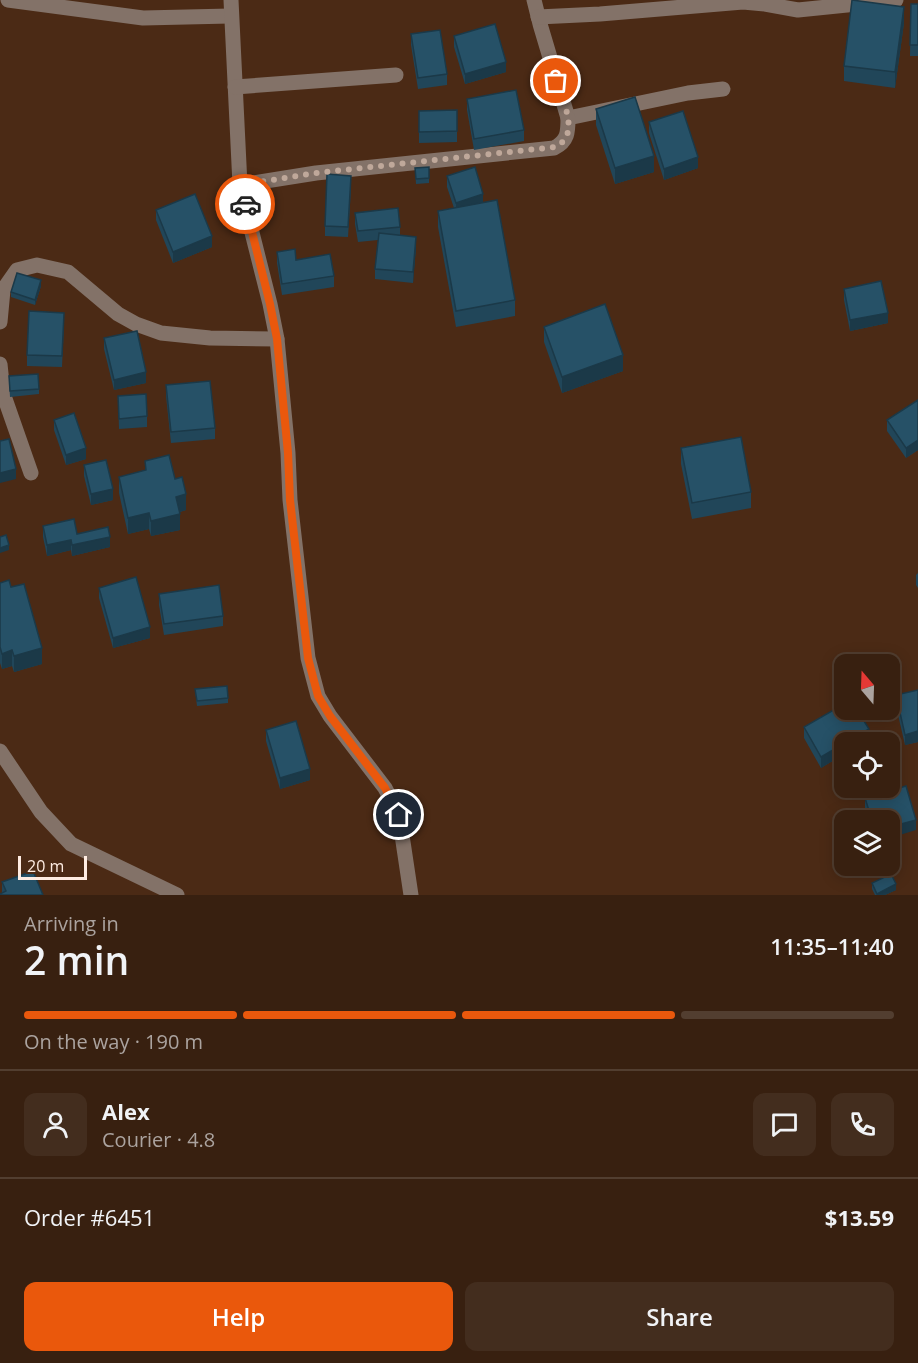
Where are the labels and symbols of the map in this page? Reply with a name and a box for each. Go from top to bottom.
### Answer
pin [530,55,581,106]
courier [215,174,275,234]
north arrow [834,654,900,720]
pin [373,789,424,840]
scale bar [18,853,87,880]

